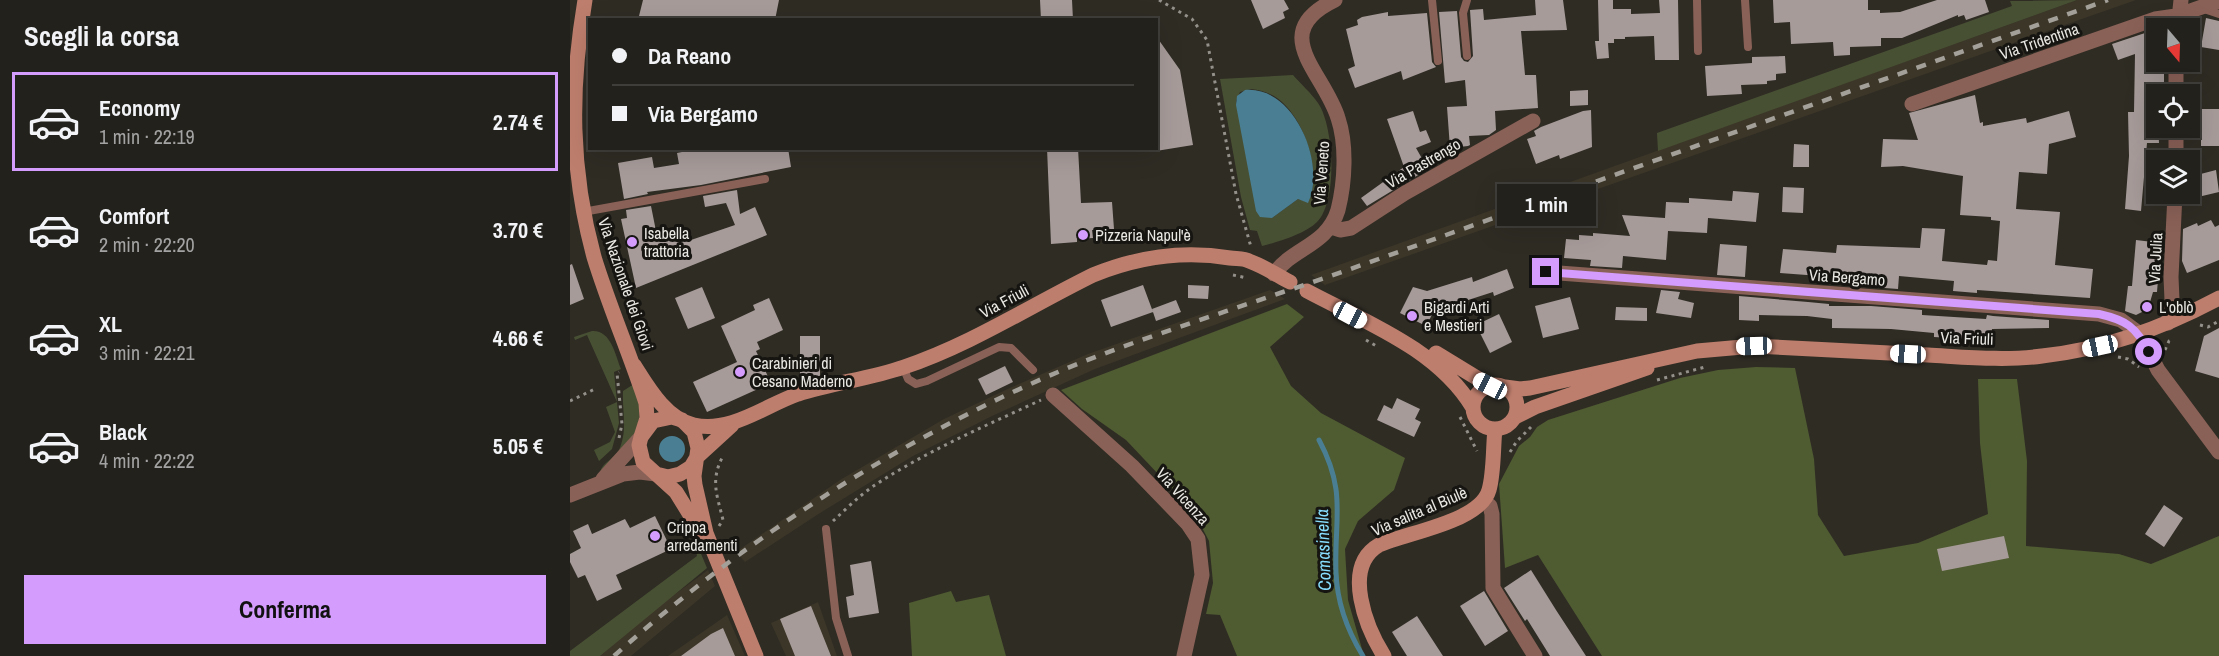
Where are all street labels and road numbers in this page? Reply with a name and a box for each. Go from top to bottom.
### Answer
street label: Via Tridentina [1997,17,2082,65]
street label: Via Pastrengo [1382,133,1464,193]
street label: Via Veneto [1308,140,1334,206]
street label: Via Nazionale dei Giovi [593,215,659,353]
street label: Via Julia [2143,231,2167,284]
street label: Via Bergamo [1808,263,1886,291]
street label: Via Friuli [975,279,1033,323]
street label: Via Friuli [1940,326,1994,350]
street label: Via Vicenza [1151,463,1215,530]
street label: Via salita al Biulè [1368,481,1470,541]

